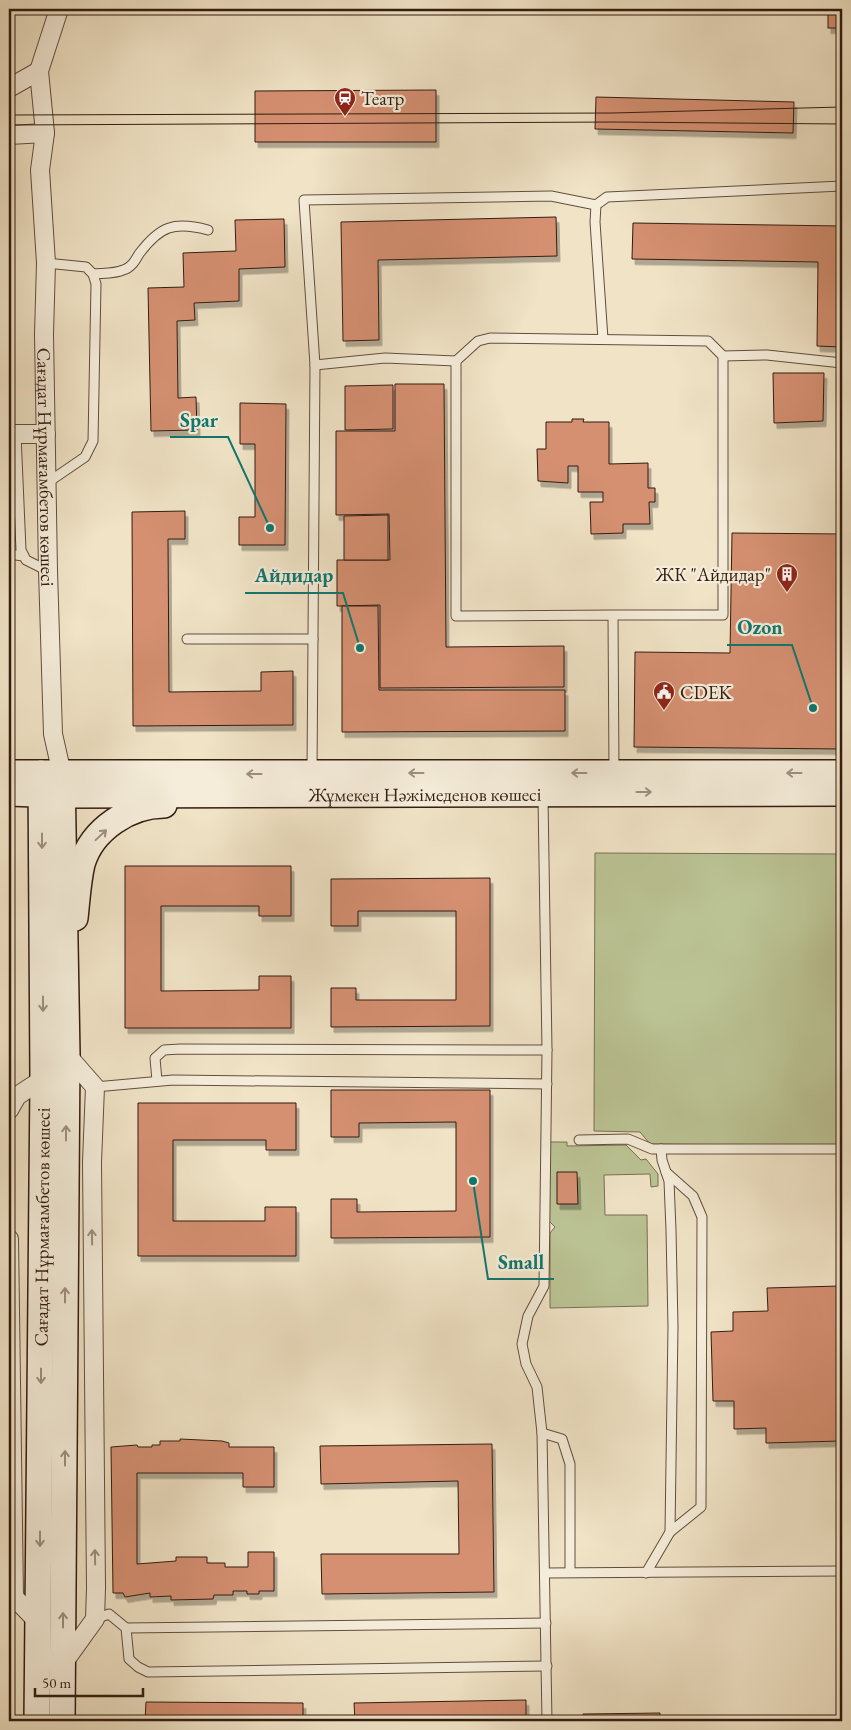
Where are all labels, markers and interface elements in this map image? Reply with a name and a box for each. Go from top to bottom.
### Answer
station icon: Театр [333,86,357,117]
place label: Театр [361,86,405,111]
street label: Сағадат Нұрмағамбетов көшесі [31,347,60,587]
callout: Spar [170,402,228,437]
text: Spar [180,407,219,433]
callout: Айдидар [245,558,343,593]
text: Айдидар [254,562,333,588]
place label: ЖК "Айдидар" [654,562,771,587]
building icon: ЖК "Айдидар" [775,562,799,593]
callout: Ozon [727,610,792,645]
text: Ozon [737,614,783,640]
public building icon: CDEK [652,680,676,711]
place label: CDEK [680,680,733,705]
one-way arrow [408,768,424,778]
one-way arrow [571,768,587,778]
one-way arrow [786,768,802,778]
one-way arrow [246,769,262,779]
street label: Жұмекен Нәжімеденов көшесі [307,782,542,807]
one-way arrow [636,787,652,797]
one-way arrow [95,829,107,841]
one-way arrow [37,833,47,849]
one-way arrow [38,996,48,1012]
street label: Сағадат Нұрмағамбетов көшесі [29,1107,56,1347]
one-way arrow [61,1125,71,1141]
one-way arrow [87,1229,97,1246]
callout: Small [488,1244,554,1279]
text: Small [498,1249,544,1275]
one-way arrow [61,1287,70,1303]
one-way arrow [36,1368,46,1384]
one-way arrow [60,1450,69,1466]
one-way arrow [35,1531,44,1547]
one-way arrow [90,1549,100,1566]
one-way arrow [59,1612,68,1628]
scale bar [35,1665,142,1697]
text: 50 m [42,1673,71,1692]

